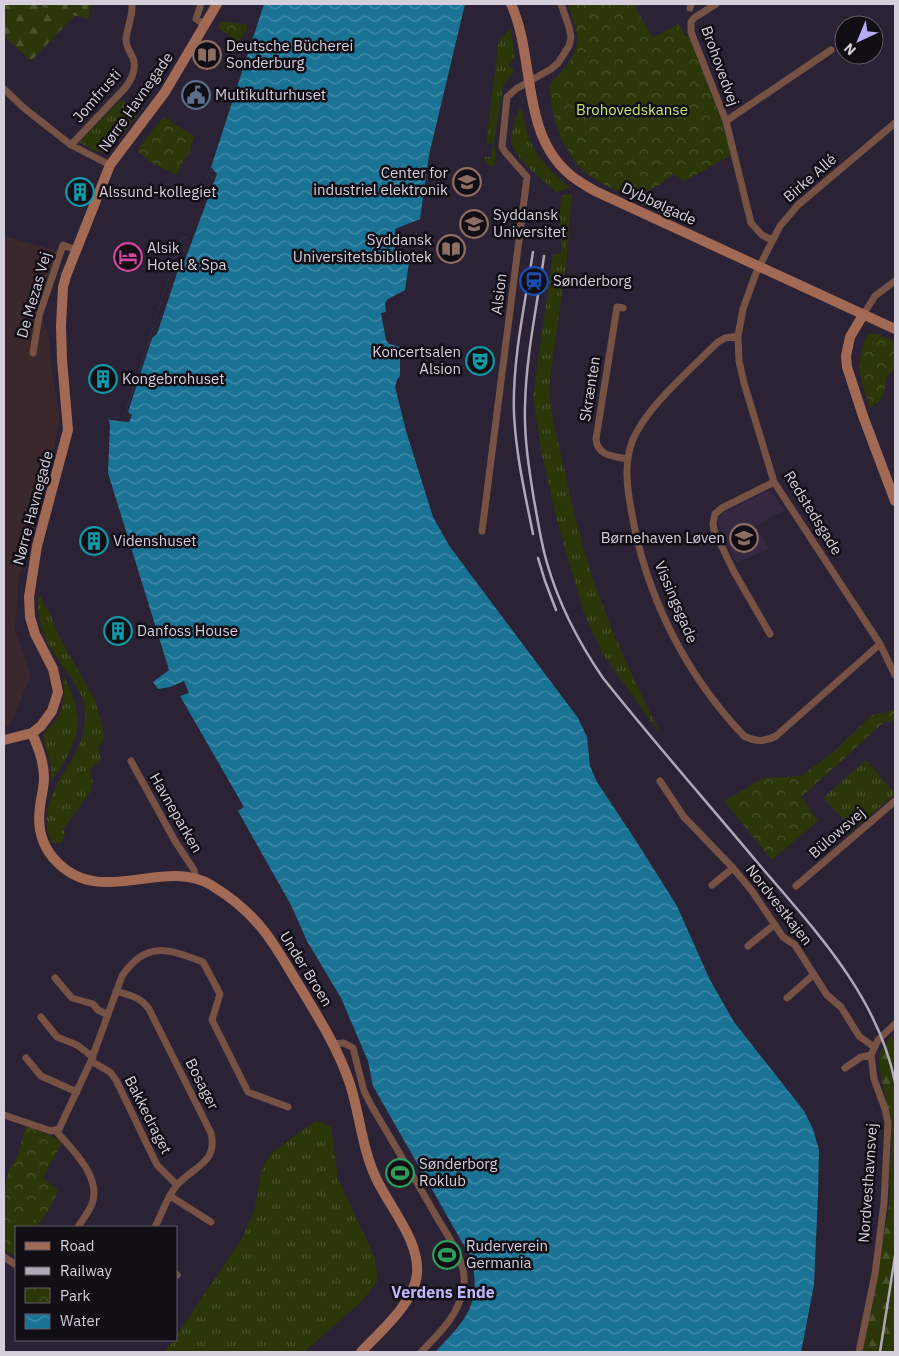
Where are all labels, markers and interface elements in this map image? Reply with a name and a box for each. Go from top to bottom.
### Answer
north arrow [834,15,884,65]
street label: Brohovedvej [697,23,744,108]
place label: Deutsche Bücherei Sonderburg [226,36,353,72]
text: N [840,39,860,59]
library icon: Deutsche Bücherei Sonderburg [192,40,222,70]
street label: Nørre Havnegade [94,48,177,155]
street label: Jomfrusti [68,65,125,126]
public building icon: Multikulturhuset [181,80,211,110]
place label: Multikulturhuset [215,85,326,104]
park label: Brohovedskanse [576,100,688,119]
street label: Birke Allé [779,149,840,206]
place label: Center for industriel elektronik [313,163,448,199]
school or university icon: Center for industriel elektronik [452,167,482,197]
building icon: Alssund-kollegiet [65,177,95,207]
street label: Dybbølgade [619,178,700,229]
place label: Alssund-kollegiet [99,182,216,201]
place label: Syddansk Universitet [493,205,566,241]
school or university icon: Syddansk Universitet [459,209,489,239]
place label: Syddansk Universitetsbibliotek [293,230,432,266]
library icon: Syddansk Universitetsbibliotek [436,234,466,264]
place label: Alsik Hotel & Spa [147,238,226,274]
hotel icon: Alsik Hotel & Spa [113,242,143,272]
street label: De Mezas Vej [12,250,55,340]
station icon: Sønderborg [519,266,549,296]
place label: Sønderborg [553,271,631,290]
street label: Alsion [487,272,510,316]
place label: Koncertsalen Alsion [372,342,461,378]
theatre icon: Koncertsalen Alsion [465,346,495,376]
street label: Skrænten [575,355,604,423]
building icon: Kongebrohuset [88,364,118,394]
place label: Kongebrohuset [122,369,225,388]
street label: Nørre Havnegade [8,449,57,567]
street label: Redstedsgade [780,467,847,558]
school or university icon: Børnehaven Løven [729,523,759,553]
building icon: Videnshuset [79,526,109,556]
place label: Børnehaven Løven [601,528,725,547]
place label: Videnshuset [113,531,197,550]
street label: Vissingsgade [651,558,702,646]
building icon: Danfoss House [103,616,133,646]
place label: Danfoss House [137,621,238,640]
street label: Havneparken [146,769,207,856]
street label: Bülowsvej [805,803,869,862]
street label: Nordvestkajen [742,860,817,949]
street label: Under Broen [276,928,337,1010]
street label: Bosager [181,1055,224,1113]
street label: Bakkedraget [121,1073,176,1157]
street label: Nordvesthavnsvej [854,1123,881,1243]
place label: Sønderborg Roklub [419,1154,497,1190]
sports icon: Sønderborg Roklub [385,1158,415,1188]
legend [15,1226,178,1341]
text: Road [60,1236,95,1255]
place label: Ruderverein Germania [466,1236,548,1272]
sports icon: Ruderverein Germania [432,1240,462,1270]
text: Railway [60,1261,113,1280]
district label: Verdens Ende [391,1282,495,1302]
text: Park [60,1286,90,1305]
text: Water [60,1311,101,1330]

